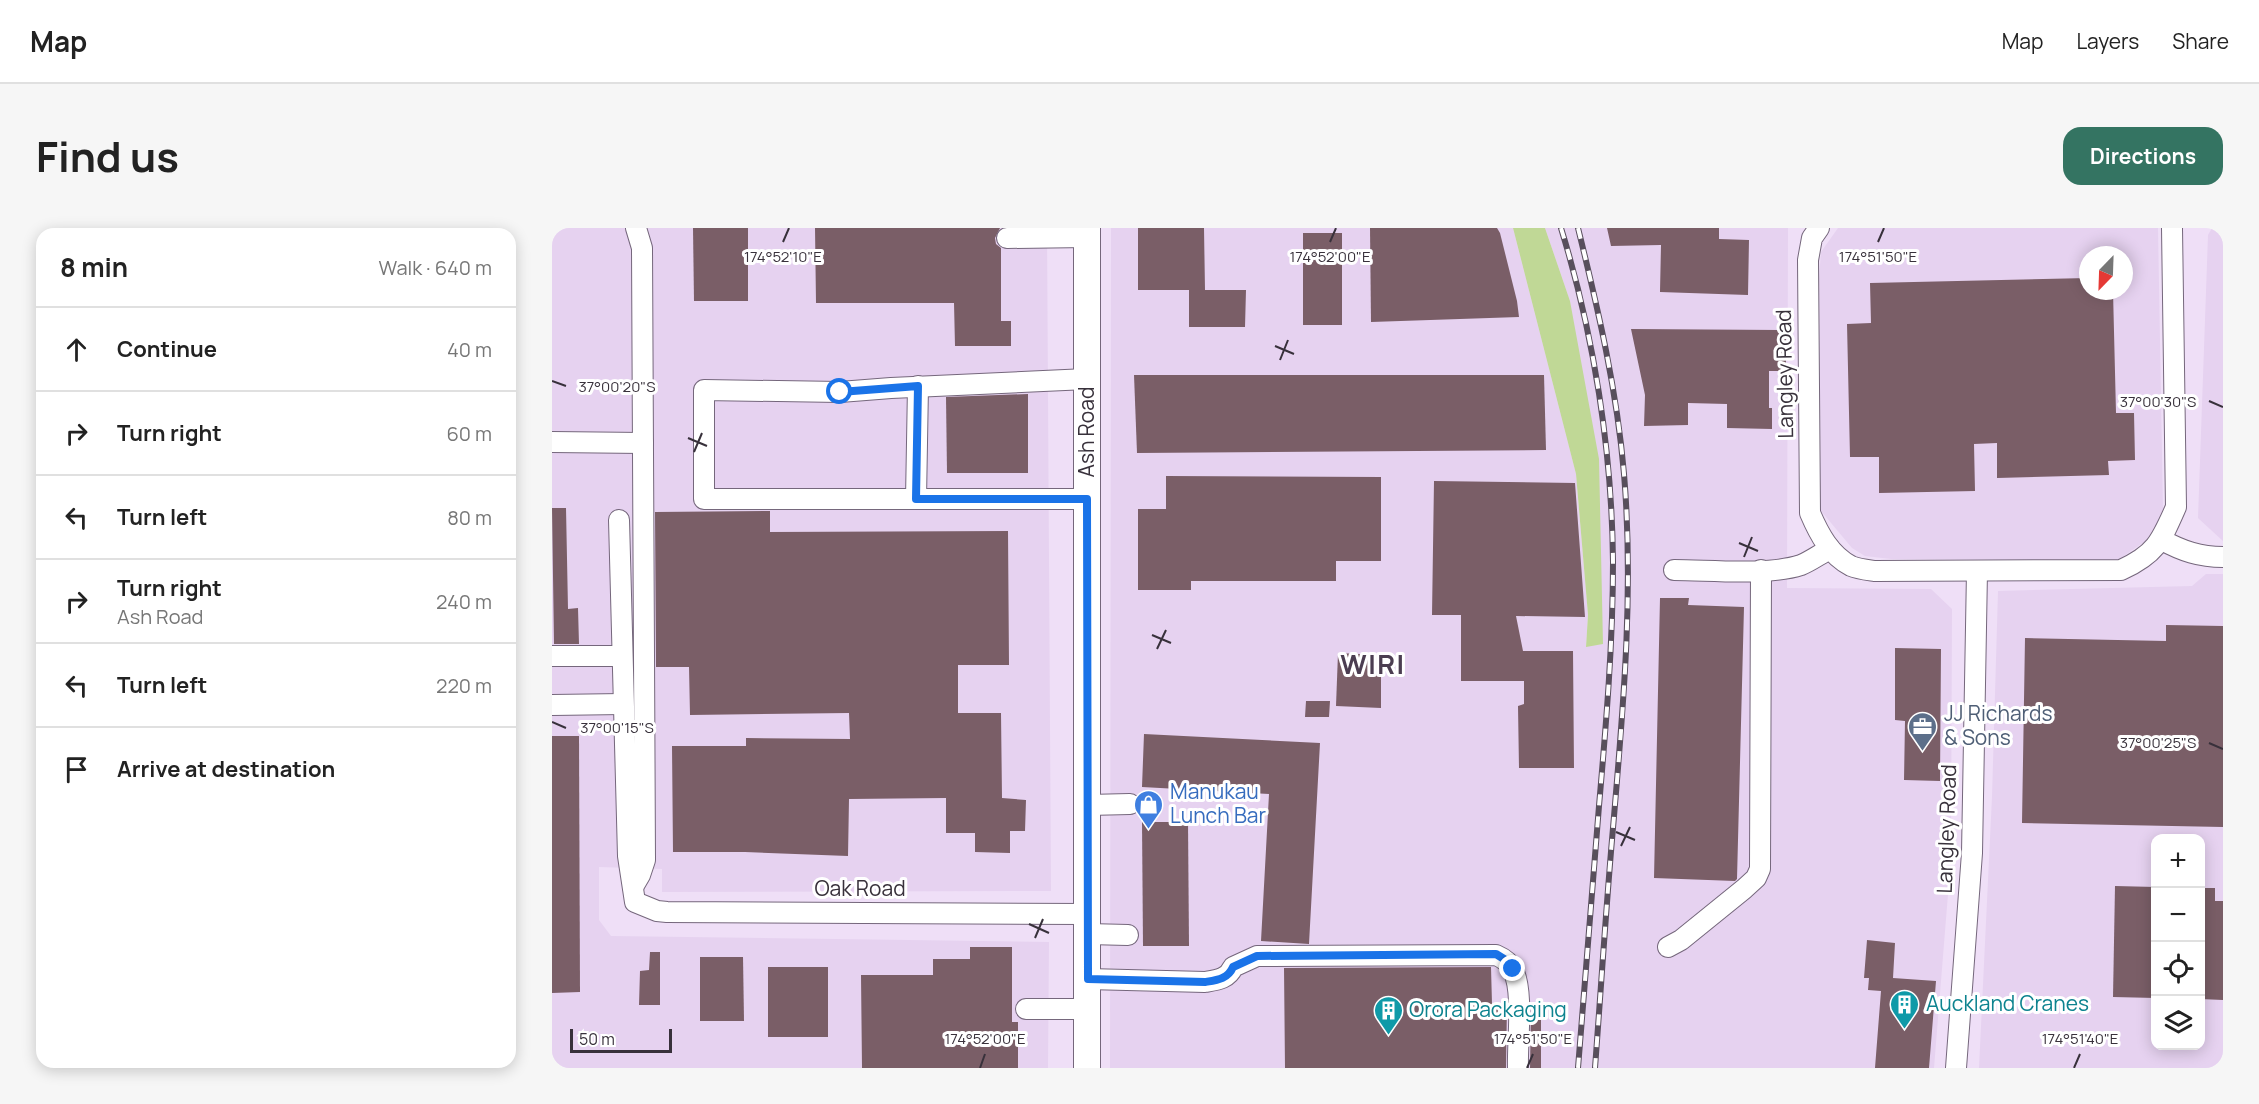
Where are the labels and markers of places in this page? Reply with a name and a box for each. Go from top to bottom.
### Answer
place label: JJ Richards & Sons [1944,699,2052,751]
office icon: JJ Richards & Sons [1907,710,1939,752]
place label: Manukau Lunch Bar [1170,777,1266,829]
shop icon: Manukau Lunch Bar [1133,788,1165,830]
building icon: Auckland Cranes [1889,988,1921,1030]
place label: Auckland Cranes [1926,989,2089,1017]
building icon: Orora Packaging [1372,994,1404,1036]
place label: Orora Packaging [1409,995,1567,1023]

